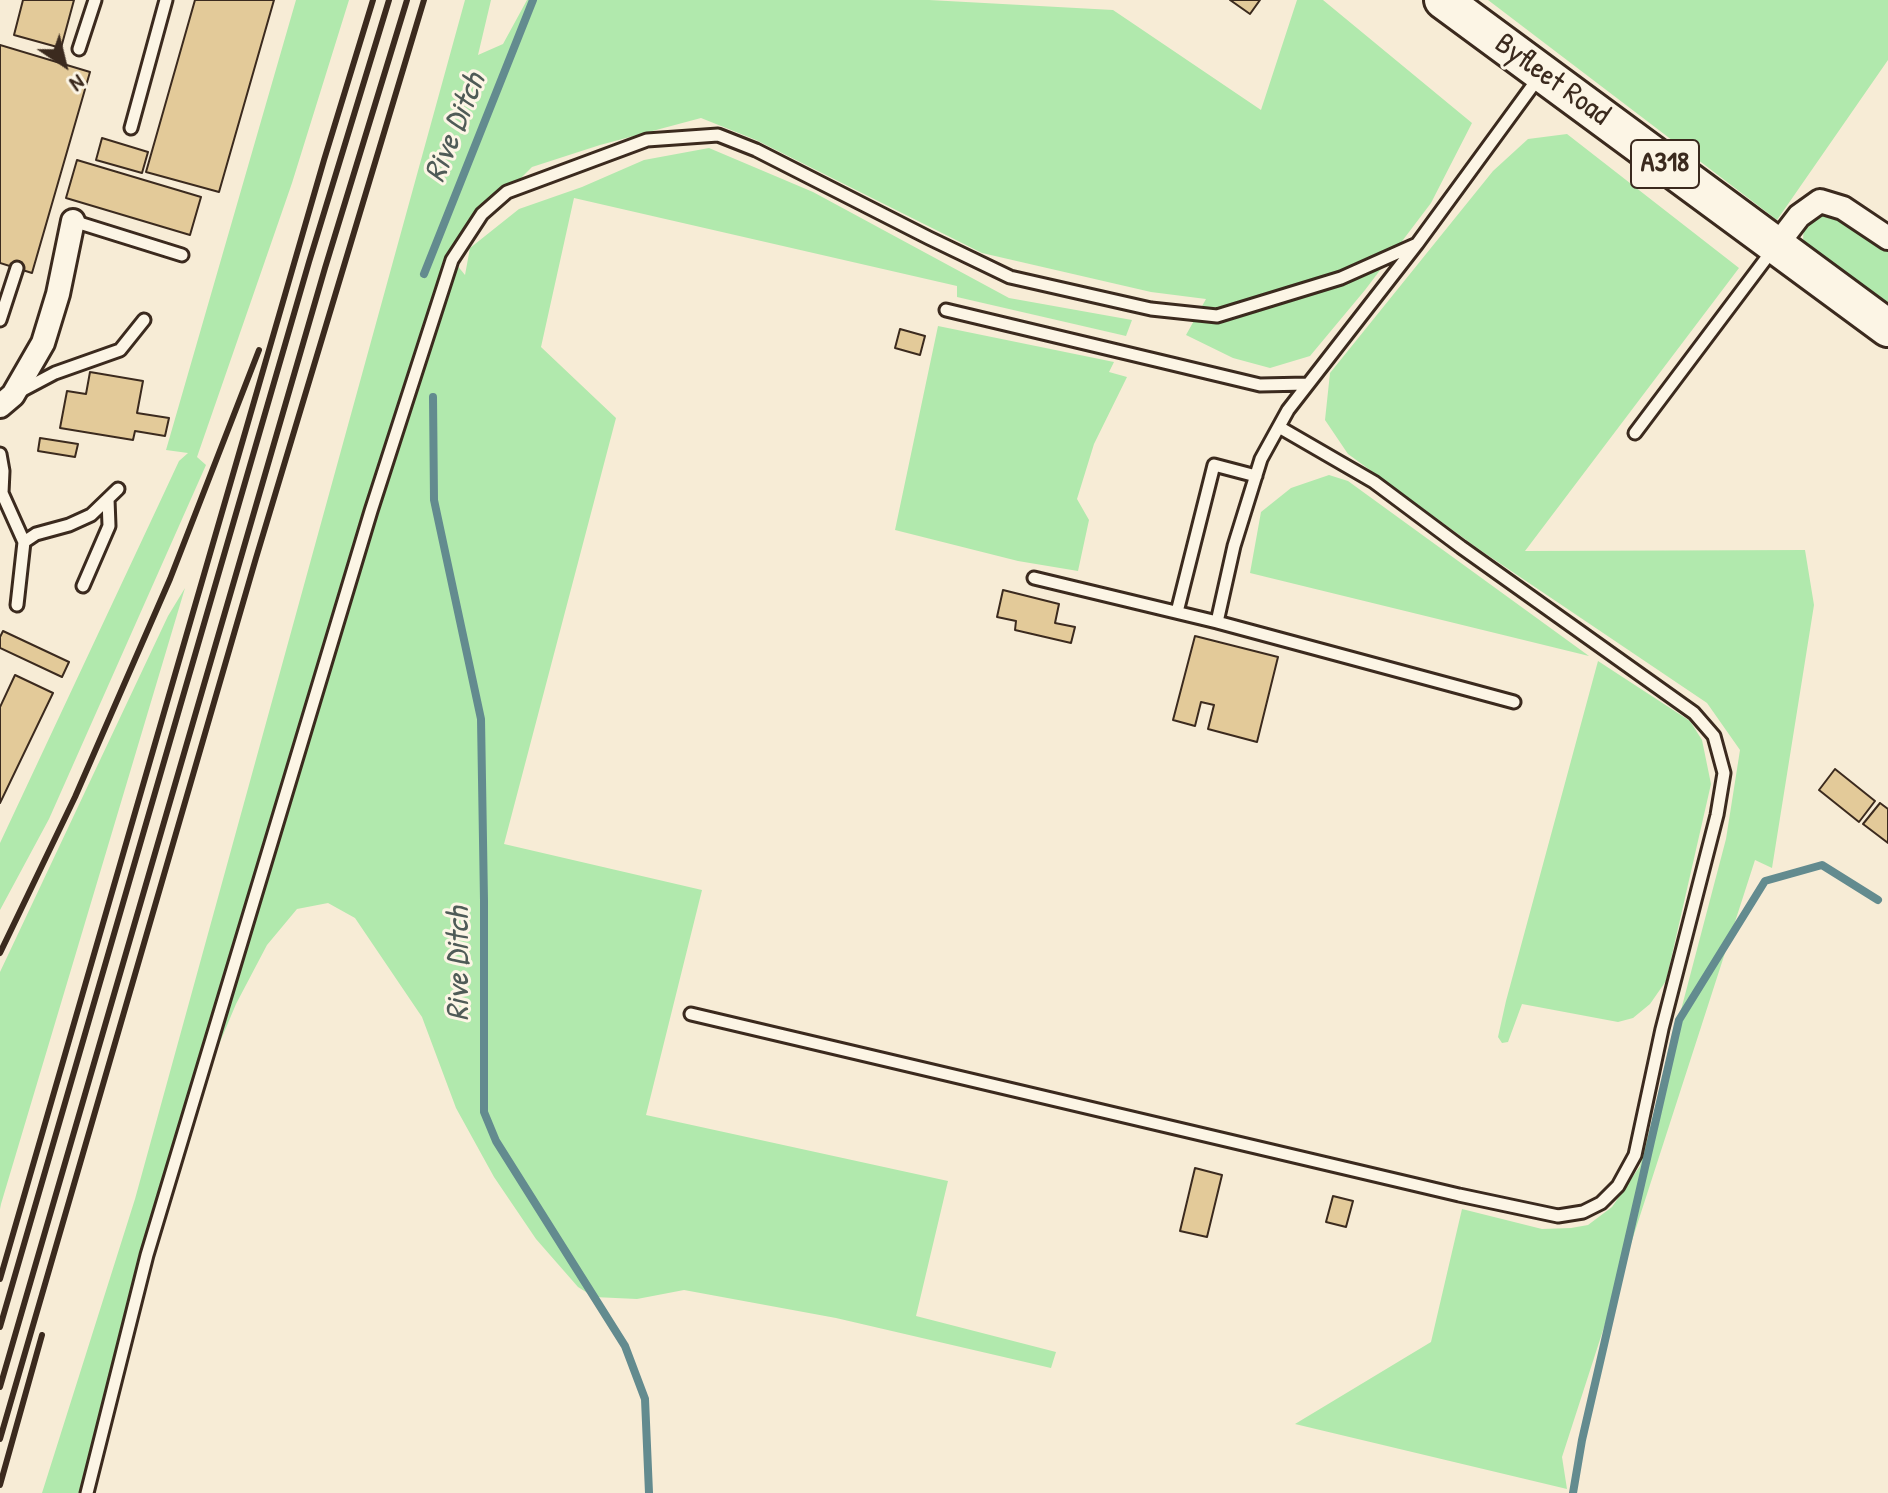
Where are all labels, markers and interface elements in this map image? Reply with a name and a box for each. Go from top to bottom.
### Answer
north arrow [24,24,104,104]
street label: Byfleet Road [1487,26,1617,134]
text: N [64,68,91,99]
water label: Rive Ditch [417,68,495,188]
road number: A318 [1631,140,1699,188]
water label: Rive Ditch [440,907,478,1021]

